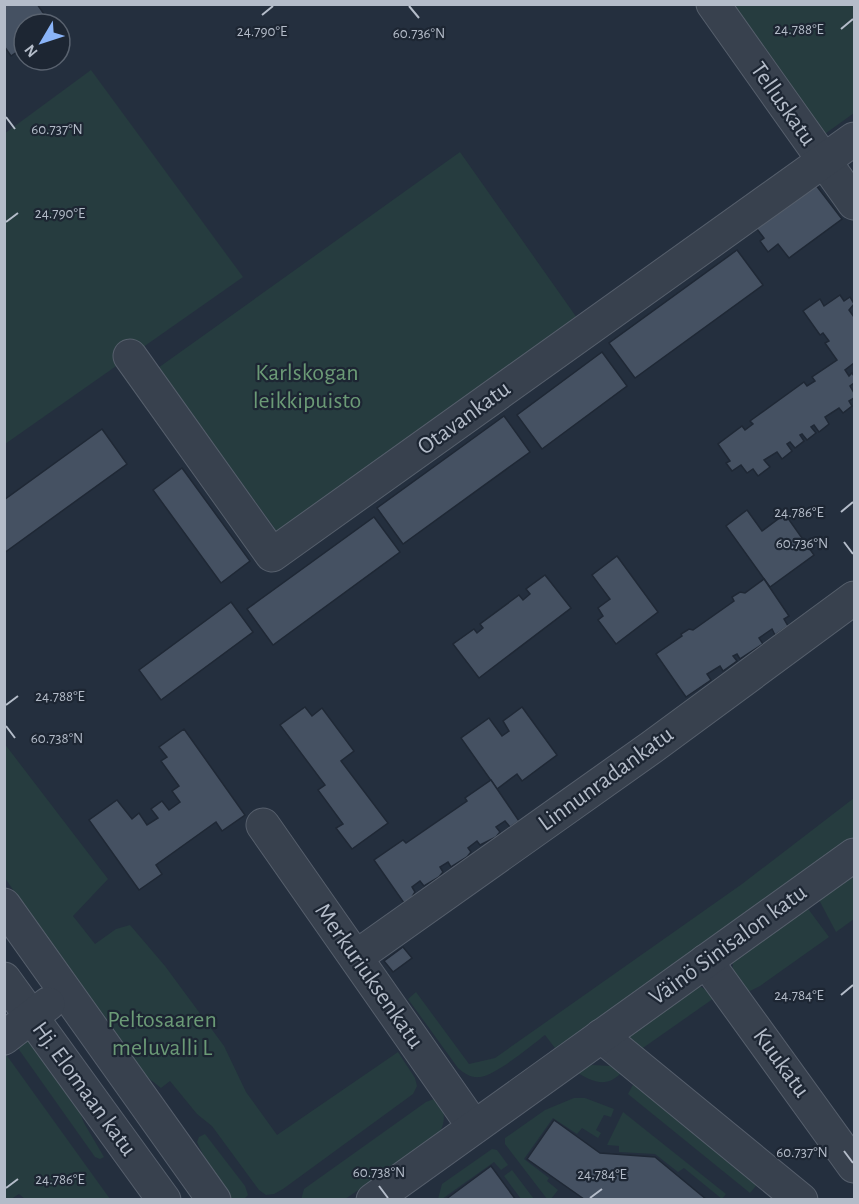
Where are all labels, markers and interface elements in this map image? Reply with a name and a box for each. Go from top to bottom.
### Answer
north arrow [12,12,72,72]
text: 24.788°E [774,22,824,37]
text: 24.790°E [237,24,287,39]
text: 60.736°N [393,26,445,41]
text: N [21,41,41,60]
street label: Telluskatu [746,58,820,150]
text: 60.737°N [31,122,83,137]
text: 24.790°E [35,206,85,221]
park label: Karlskogan leikkipuisto [253,361,361,413]
street label: Otavankatu [413,377,515,459]
text: 24.786°E [774,505,824,520]
text: 60.736°N [776,536,828,551]
text: 24.788°E [35,689,85,704]
street label: Linnunradankatu [534,722,678,836]
text: 60.738°N [31,731,83,746]
street label: Väinö Sinisalon katu [645,880,811,1010]
street label: Merkuriuksenkatu [310,899,428,1053]
text: 24.784°E [774,988,824,1003]
park label: Peltosaaren meluvalli L [107,1008,217,1060]
street label: Hj. Elomaan katu [28,1018,140,1160]
street label: Kuukatu [748,1024,814,1102]
text: 60.737°N [776,1145,828,1160]
text: 60.738°N [353,1165,405,1180]
text: 24.784°E [577,1167,627,1182]
text: 24.786°E [35,1172,85,1187]

